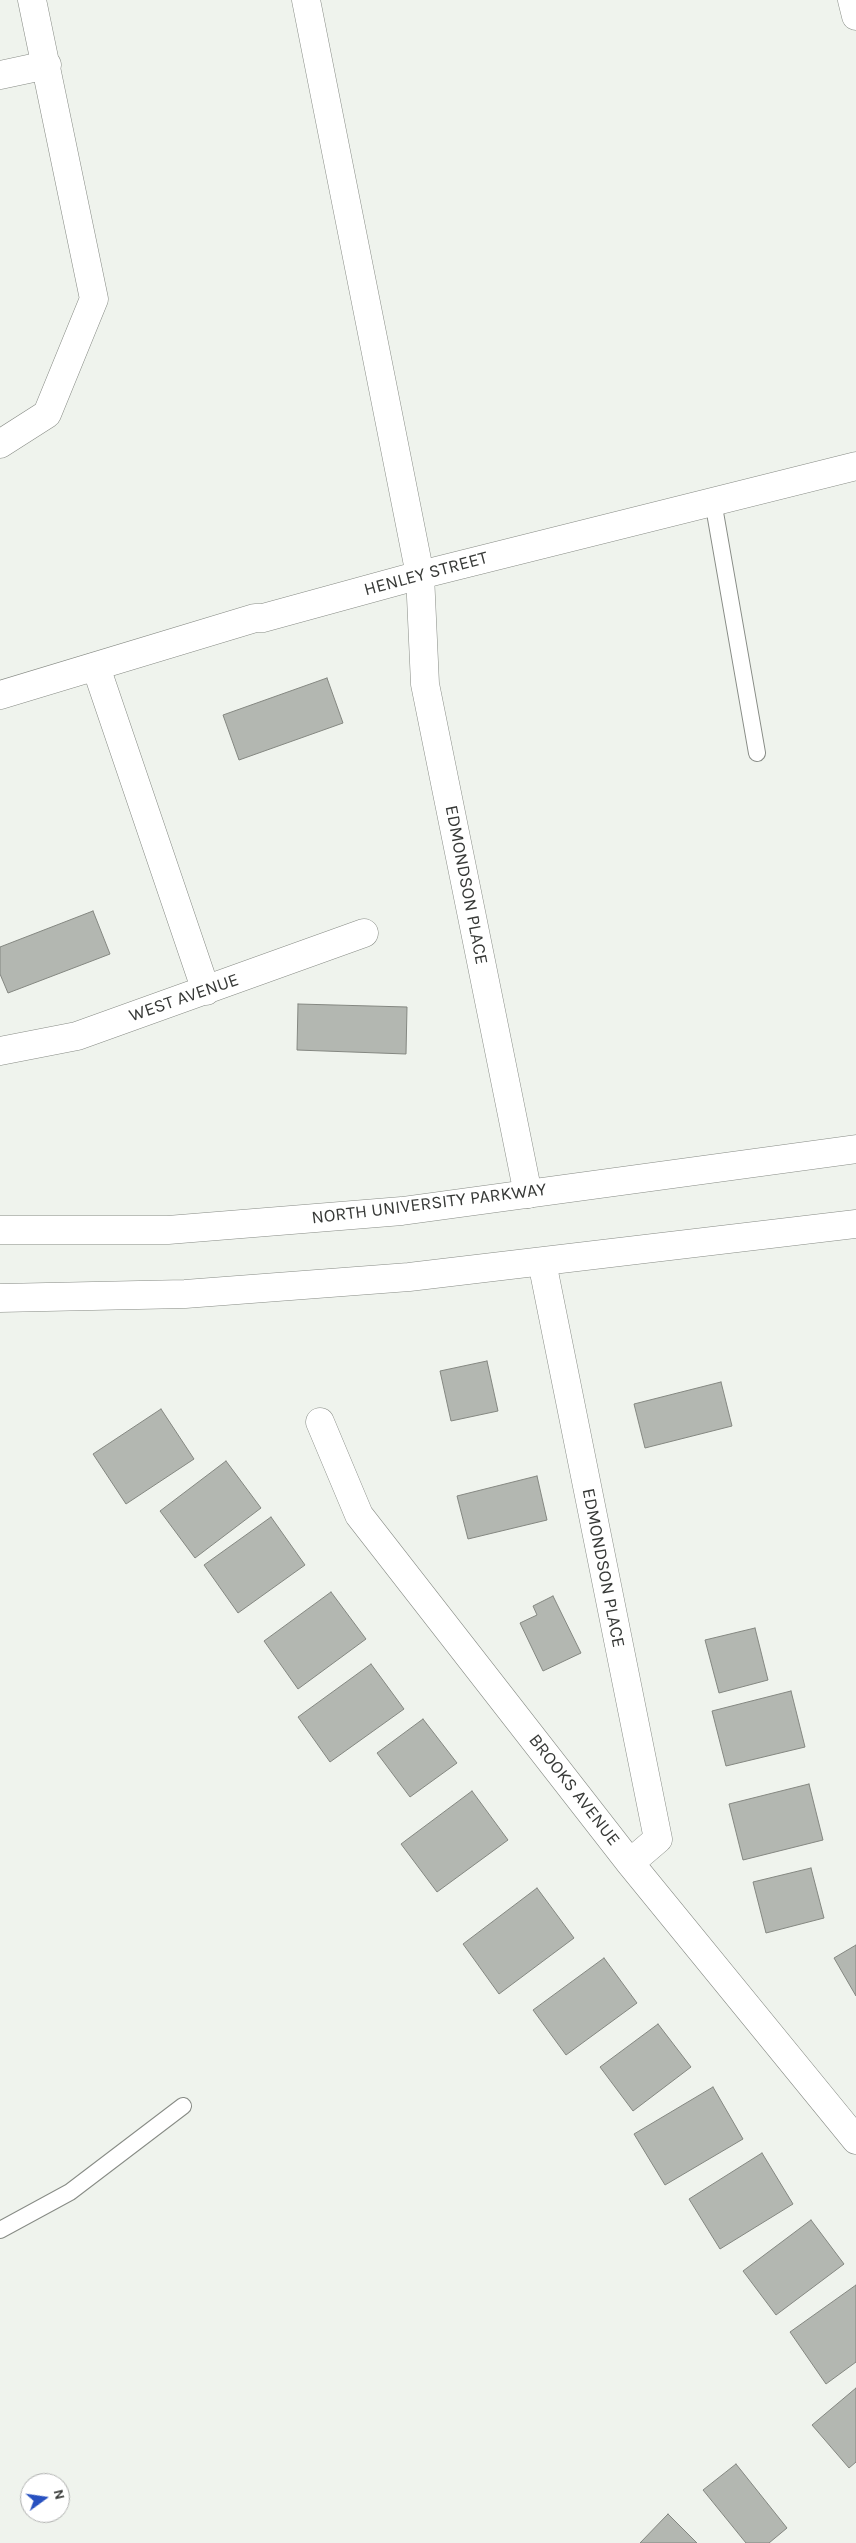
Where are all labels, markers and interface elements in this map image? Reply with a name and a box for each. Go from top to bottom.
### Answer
street label: HENLEY STREET [362,547,490,601]
street label: EDMONDSON PLACE [440,803,492,967]
street label: WEST AVENUE [126,969,242,1027]
street label: NORTH UNIVERSITY PARKWAY [310,1179,548,1229]
street label: EDMONDSON PLACE [577,1486,629,1650]
street label: BROOKS AVENUE [524,1730,624,1850]
north arrow [20,2473,70,2523]
text: N [50,2488,69,2501]

